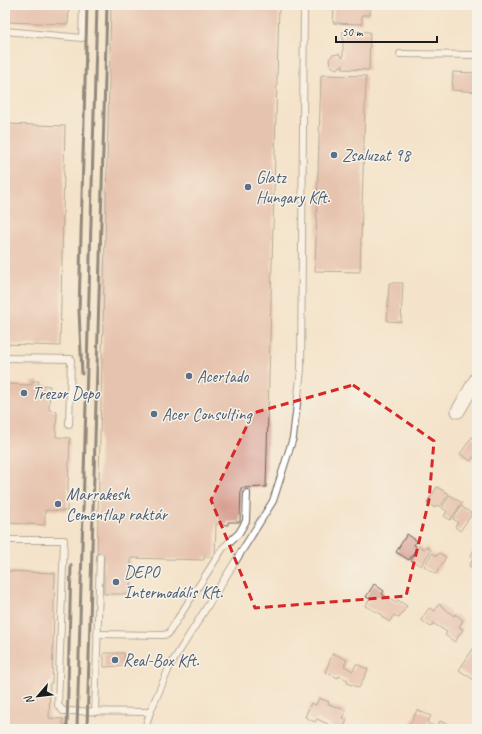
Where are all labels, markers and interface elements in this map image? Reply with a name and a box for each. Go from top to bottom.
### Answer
scale bar [336,18,437,44]
text: 50 m [342,24,364,40]
place label: Zsaluzat 98 [342,145,412,166]
marker: Zsaluzat 98 [329,150,339,160]
place label: Glatz Hungary Kft. [256,167,331,208]
marker: Glatz Hungary Kft. [243,182,253,192]
place label: Acertado [197,366,249,387]
marker: Acertado [184,371,194,381]
place label: Trezor Depo [32,383,100,404]
marker: Trezor Depo [19,388,29,398]
place label: Acer Consulting [162,404,253,425]
marker: Acer Consulting [149,409,159,419]
place label: Marrakesh Cementlap raktár [66,484,169,525]
marker: Marrakesh Cementlap raktár [53,499,63,509]
place label: DEPO Intermodális Kft. [124,562,224,603]
marker: DEPO Intermodális Kft. [111,577,121,587]
place label: Real-Box Kft. [123,650,200,671]
marker: Real-Box Kft. [110,655,120,665]
north arrow [18,676,58,716]
text: N [20,692,37,707]

